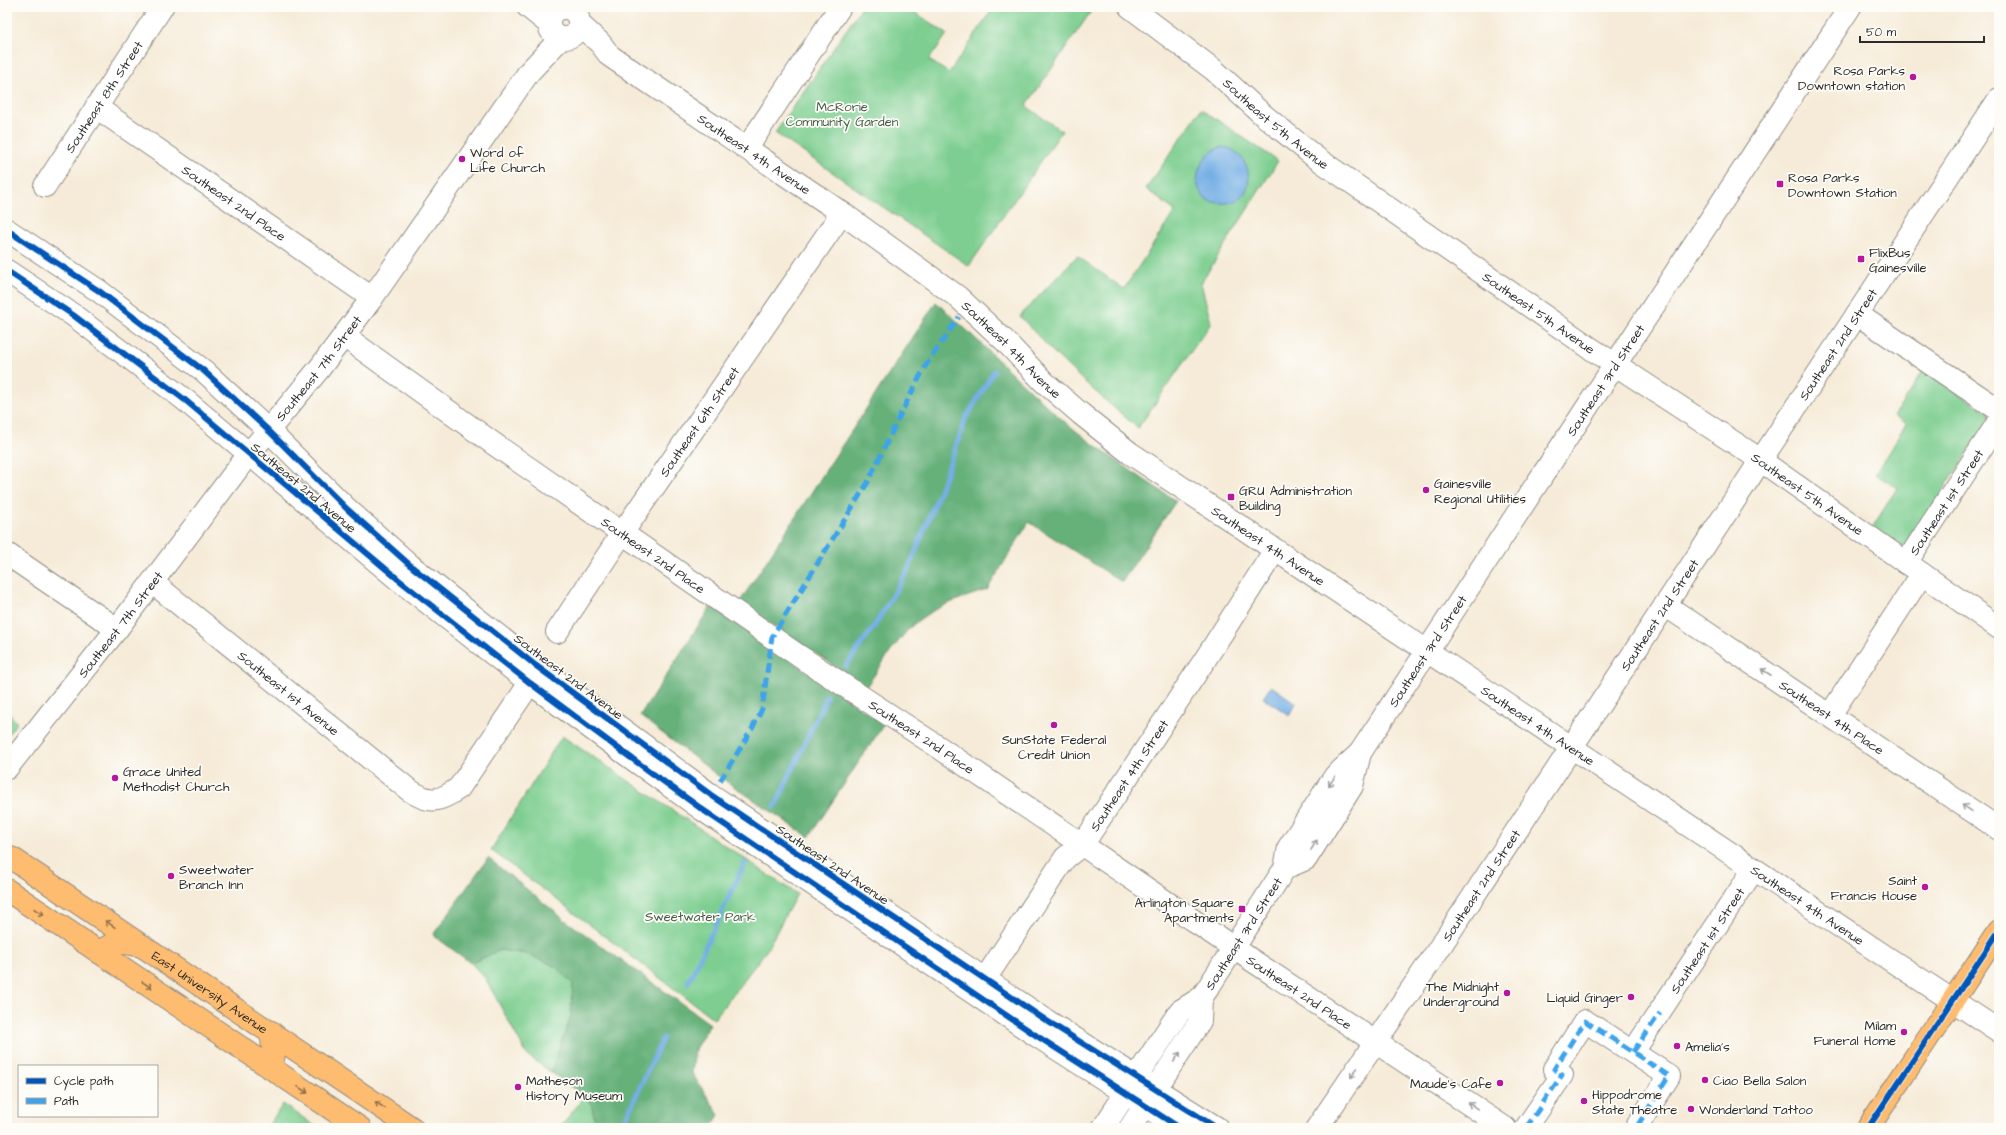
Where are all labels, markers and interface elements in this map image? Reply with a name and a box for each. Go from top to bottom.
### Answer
scale bar [1860,18,1984,44]
text: 50 m [1866,24,1897,41]
street label: Southeast 8th Street [61,37,148,156]
place label: Rosa Parks Downtown station [1798,62,1905,95]
marker: Rosa Parks Downtown station [1908,72,1918,82]
street label: Southeast 5th Avenue [1219,75,1332,174]
park label: McRorie Community Garden [786,98,899,132]
street label: Southeast 4th Avenue [694,110,814,199]
place label: Word of Life Church [470,144,546,177]
marker: Word of Life Church [457,154,467,164]
street label: Southeast 2nd Place [178,161,289,246]
place label: Rosa Parks Downtown Station [1788,169,1897,202]
marker: Rosa Parks Downtown Station [1775,179,1785,189]
place label: FlixBus Gainesville [1869,244,1926,277]
marker: FlixBus Gainesville [1856,254,1866,264]
street label: Southeast 5th Avenue [1479,268,1598,359]
street label: Southeast 2nd Street [1795,284,1882,404]
street label: Southeast 4th Avenue [957,297,1065,403]
street label: Southeast 7th Street [272,311,367,425]
street label: Southeast 3rd Street [1563,320,1650,440]
street label: Southeast 6th Street [656,363,744,481]
street label: Southeast 2nd Avenue [247,438,360,537]
street label: Southeast 1st Street [1905,445,1989,559]
street label: Southeast 5th Avenue [1747,449,1867,540]
place label: Gainesville Regional Utilities [1434,475,1526,509]
place label: GRU Administration Building [1239,482,1352,516]
marker: Gainesville Regional Utilities [1421,485,1431,495]
marker: GRU Administration Building [1226,492,1236,502]
street label: Southeast 4th Avenue [1208,502,1328,590]
street label: Southeast 2nd Place [597,513,708,598]
street label: Southeast 2nd Street [1616,555,1704,675]
street label: Southeast 7th Street [74,567,168,682]
street label: Southeast 3rd Street [1385,591,1472,711]
street label: Southeast 2nd Avenue [510,630,627,724]
street label: Southeast 1st Avenue [234,647,343,740]
one-way arrow [1761,668,1772,676]
street label: Southeast 4th Place [1775,676,1887,759]
street label: Southeast 4th Avenue [1477,682,1598,770]
street label: Southeast 2nd Place [865,696,977,779]
street label: Southeast 4th Street [1086,715,1173,835]
marker: SunState Federal Credit Union [1049,720,1059,730]
place label: SunState Federal Credit Union [1002,731,1106,764]
place label: Grace United Methodist Church [123,763,230,796]
marker: Grace United Methodist Church [110,773,120,783]
one-way arrow [1328,775,1337,786]
one-way arrow [1961,804,1972,812]
street label: Southeast 2nd Avenue [772,820,892,909]
street label: Southeast 2nd Street [1438,825,1525,945]
one-way arrow [1311,839,1319,851]
place label: Sweetwater Branch Inn [179,861,254,894]
street label: Southeast 4th Avenue [1747,861,1867,950]
marker: Sweetwater Branch Inn [166,871,176,881]
place label: Saint Francis House [1830,872,1918,905]
street label: Southeast 3rd Street [1201,873,1287,994]
marker: Saint Francis House [1920,882,1930,892]
street label: Southeast 1st Street [1666,884,1750,997]
place label: Arlington Square Apartments [1135,894,1234,927]
marker: Arlington Square Apartments [1237,904,1247,914]
one-way arrow [34,908,45,916]
park label: Sweetwater Park [645,908,755,926]
one-way arrow [105,920,116,928]
street label: East University Avenue [148,947,271,1038]
street label: Southeast 2nd Place [1243,951,1355,1034]
place label: The Midnight Underground [1423,978,1500,1012]
one-way arrow [142,981,153,989]
marker: The Midnight Underground [1502,988,1512,998]
place label: Liquid Ginger [1547,989,1623,1008]
marker: Liquid Ginger [1626,992,1636,1002]
place label: Milam Funeral Home [1813,1017,1897,1050]
marker: Milam Funeral Home [1899,1027,1909,1037]
place label: Amelia’s [1685,1038,1730,1056]
marker: Amelia’s [1672,1041,1682,1051]
one-way arrow [1173,1051,1181,1062]
legend [18,1065,158,1117]
one-way arrow [1350,1068,1358,1079]
place label: Matheson History Museum [526,1072,623,1106]
place label: Ciao Bella Salon [1713,1072,1807,1090]
text: Cycle path [54,1073,113,1091]
place label: Maude's Cafe [1410,1075,1492,1093]
marker: Ciao Bella Salon [1700,1075,1710,1085]
marker: Maude's Cafe [1495,1078,1505,1088]
marker: Matheson History Museum [513,1082,523,1092]
one-way arrow [297,1086,309,1094]
place label: Hippodrome State Theatre [1592,1086,1677,1119]
text: Path [54,1093,79,1110]
marker: Hippodrome State Theatre [1579,1096,1589,1106]
one-way arrow [374,1101,386,1109]
place label: Wonderland Tattoo [1699,1101,1813,1119]
one-way arrow [1467,1102,1478,1110]
marker: Wonderland Tattoo [1686,1104,1696,1114]

